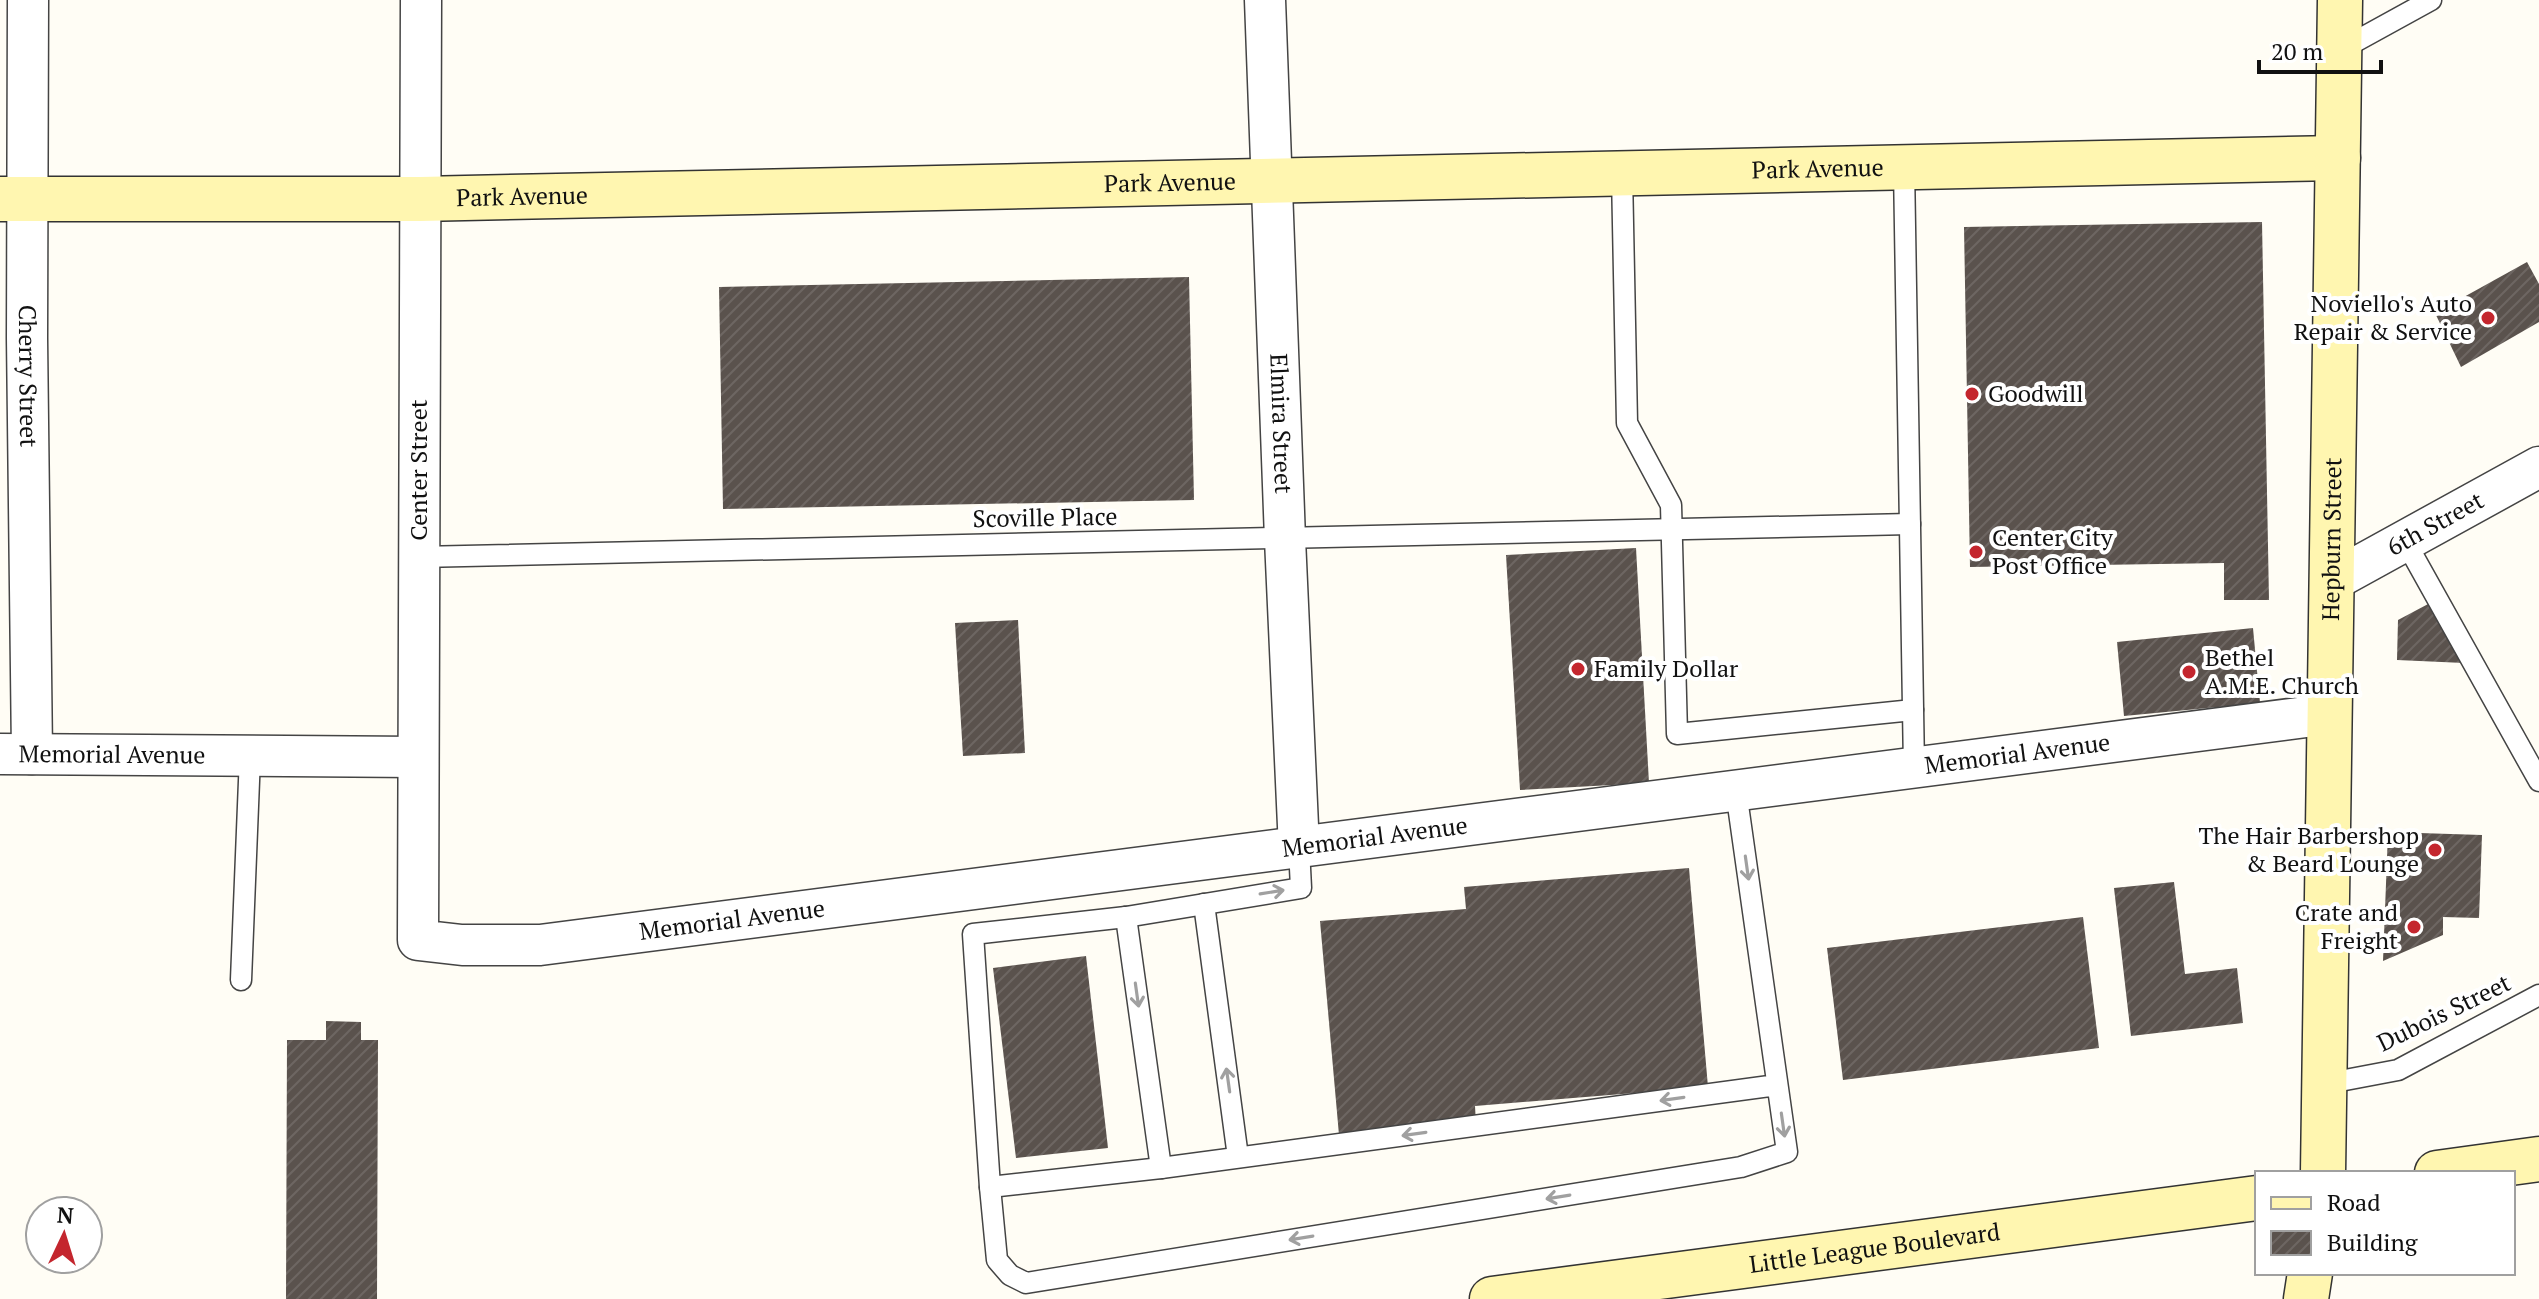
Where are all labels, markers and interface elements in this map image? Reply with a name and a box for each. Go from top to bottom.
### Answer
scale bar [2259,24,2381,74]
text: 20 m [2271,35,2323,67]
street label: Park Avenue [1751,151,1884,186]
street label: Park Avenue [1103,165,1236,199]
street label: Park Avenue [456,178,588,213]
place label: Noviello's Auto Repair & Service [2294,287,2472,347]
street label: Cherry Street [12,305,45,448]
marker: Noviello's Auto Repair & Service [2479,309,2497,327]
street label: Elmira Street [1263,353,1300,495]
place label: Goodwill [1988,377,2084,409]
marker: Goodwill [1963,385,1981,403]
street label: Center Street [402,399,434,541]
street label: Hepburn Street [2314,457,2348,621]
street label: 6th Street [2381,484,2489,563]
street label: Scoville Place [972,500,1118,534]
place label: Center City Post Office [1992,521,2114,581]
marker: Center City Post Office [1967,543,1985,561]
place label: Bethel A.M.E. Church [2205,641,2359,701]
place label: Family Dollar [1594,652,1739,684]
marker: Family Dollar [1569,660,1587,678]
marker: Bethel A.M.E. Church [2180,663,2198,681]
street label: Memorial Avenue [1923,725,2112,781]
street label: Memorial Avenue [19,737,205,770]
street label: Memorial Avenue [1280,808,1469,864]
place label: The Hair Barbershop & Beard Lounge [2198,819,2419,879]
marker: The Hair Barbershop & Beard Lounge [2426,841,2444,859]
one-way arrow [1740,855,1755,880]
one-way arrow [1259,884,1284,899]
street label: Memorial Avenue [637,891,827,947]
place label: Crate and Freight [2295,896,2398,956]
marker: Crate and Freight [2405,918,2423,936]
street label: Dubois Street [2372,966,2516,1058]
one-way arrow [1130,981,1145,1007]
one-way arrow [1220,1067,1235,1094]
one-way arrow [1660,1092,1685,1107]
one-way arrow [1776,1112,1791,1138]
one-way arrow [1401,1126,1428,1141]
legend [2255,1171,2515,1275]
text: Road [2327,1186,2381,1218]
one-way arrow [1546,1190,1571,1205]
north arrow [24,1195,104,1275]
text: N [56,1200,75,1230]
street label: Little League Boulevard [1747,1215,2002,1280]
text: Building [2327,1226,2418,1258]
one-way arrow [1289,1231,1315,1246]

